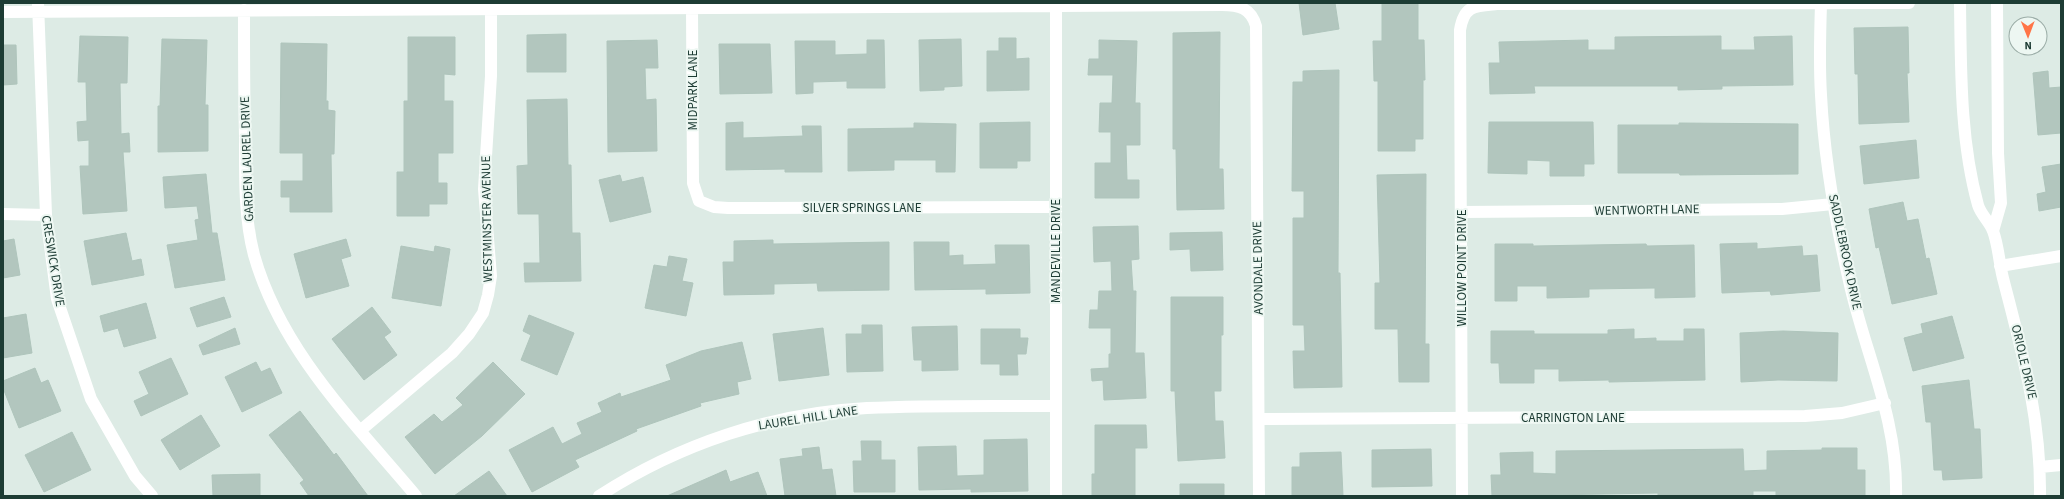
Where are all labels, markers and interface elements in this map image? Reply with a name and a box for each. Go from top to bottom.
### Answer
north arrow [2008,16,2048,56]
text: N [2024,38,2032,53]
street label: MIDPARK LANE [684,49,702,130]
street label: GARDEN LAUREL DRIVE [236,96,258,222]
street label: WESTMINSTER AVENUE [477,155,497,282]
street label: SADDLEBROOK DRIVE [1824,192,1866,312]
street label: SILVER SPRINGS LANE [803,199,922,217]
street label: MANDEVILLE DRIVE [1047,199,1065,303]
street label: WENTWORTH LANE [1594,200,1700,220]
street label: WILLOW POINT DRIVE [1453,209,1471,327]
street label: CRESWICK DRIVE [37,214,69,308]
street label: AVONDALE DRIVE [1248,221,1268,315]
street label: ORIOLE DRIVE [2007,323,2041,401]
street label: LAUREL HILL LANE [757,401,859,435]
street label: CARRINGTON LANE [1521,409,1625,427]

